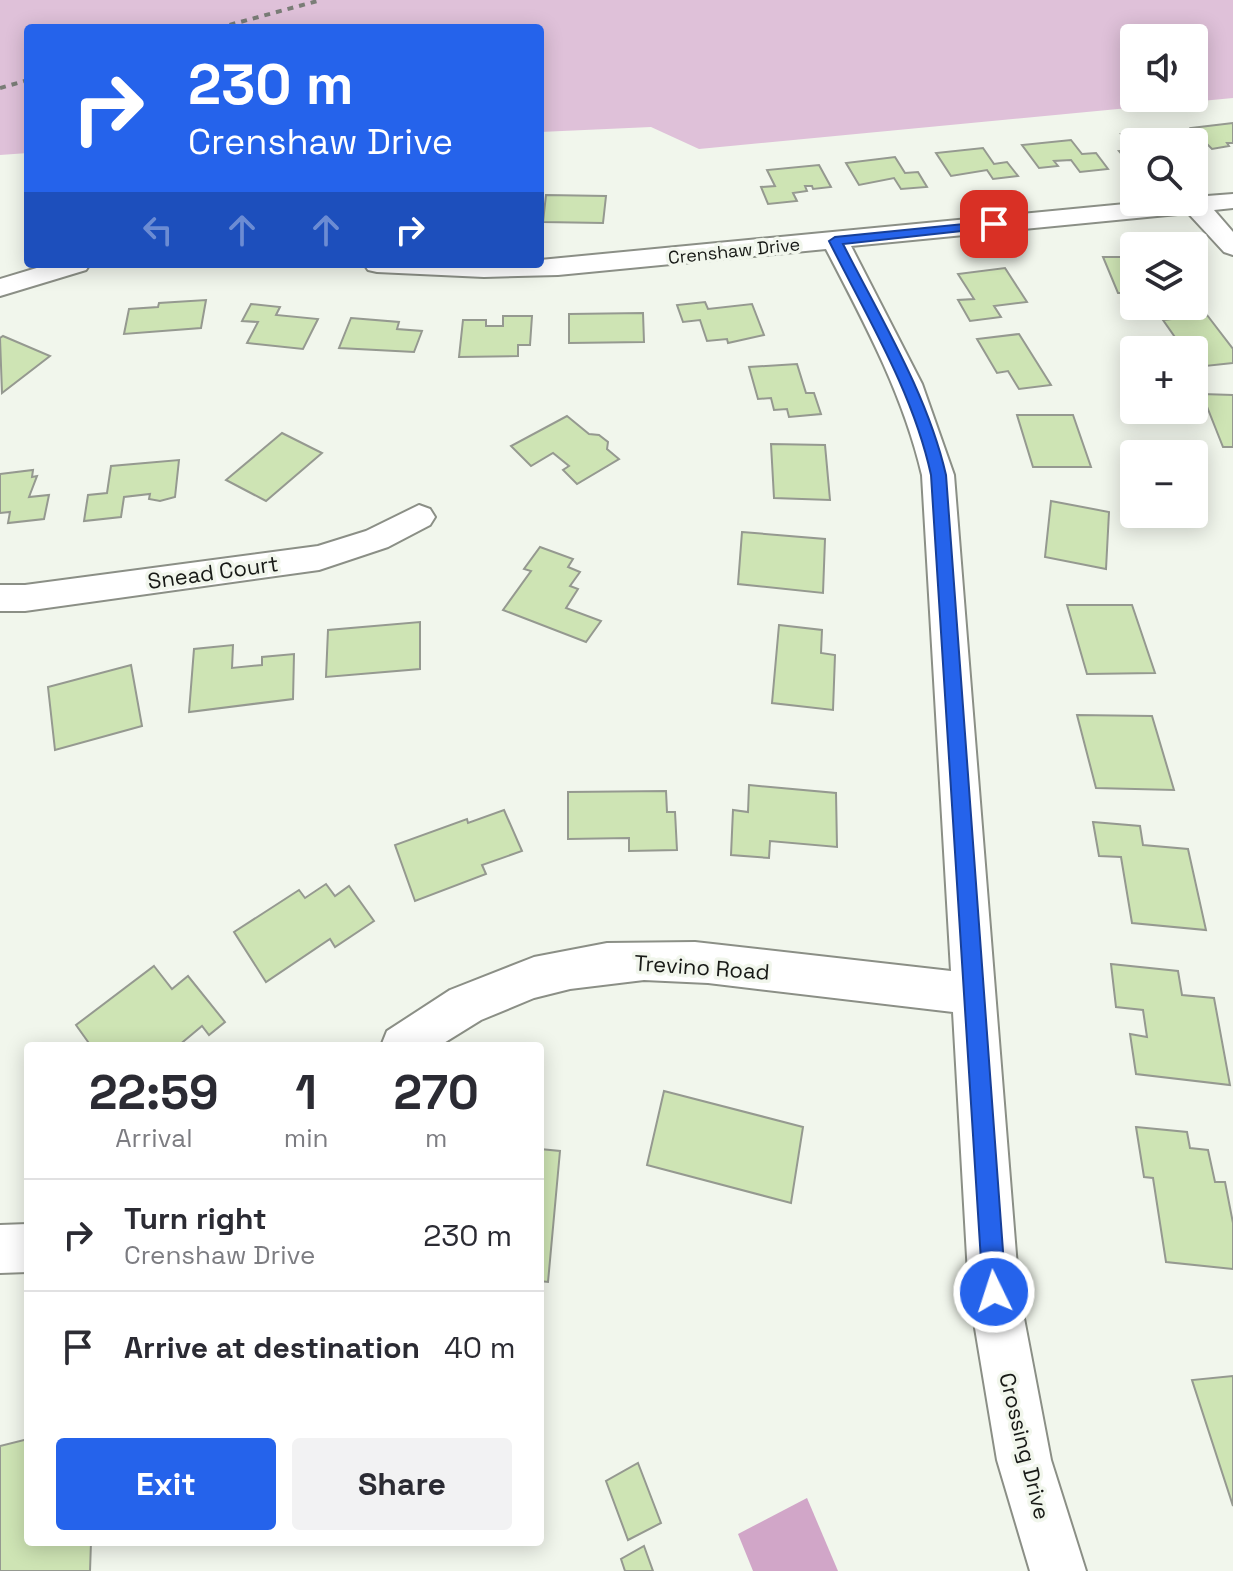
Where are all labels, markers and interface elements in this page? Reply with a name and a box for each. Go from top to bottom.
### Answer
map controls [1120,24,1208,528]
button: sound [1120,24,1208,112]
text: 230 m [188,49,354,120]
icon: right [56,56,160,160]
text: Crenshaw Drive [188,119,453,165]
button: search [1120,128,1208,216]
pin [960,190,1028,258]
icon: arrive [972,202,1016,246]
icon: left [136,208,180,252]
icon: ahead [220,208,264,252]
icon: ahead [304,208,348,252]
icon: right [388,208,432,252]
street label: Crenshaw Drive [667,232,801,269]
button: layers [1120,232,1208,320]
button: + [1120,336,1208,424]
button: − [1120,440,1208,528]
street label: Snead Court [146,549,280,595]
street label: Trevino Road [633,948,771,986]
text: 22:59 [89,1062,219,1123]
text: 1 [295,1062,317,1123]
text: 270 [393,1062,479,1123]
text: Arrival [115,1121,193,1155]
text: min [284,1121,328,1155]
text: m [425,1121,447,1155]
text: Turn right [124,1199,267,1238]
icon: right [56,1213,100,1257]
text: 230 m [423,1216,512,1255]
text: Crenshaw Drive [124,1238,316,1272]
position arrow [952,1250,1036,1334]
icon: arrive [56,1325,100,1369]
text: Arrive at destination [124,1328,420,1367]
text: 40 m [444,1328,516,1367]
street label: Crossing Drive [993,1370,1057,1522]
button: Exit [56,1438,276,1530]
button: Share [292,1438,512,1530]

